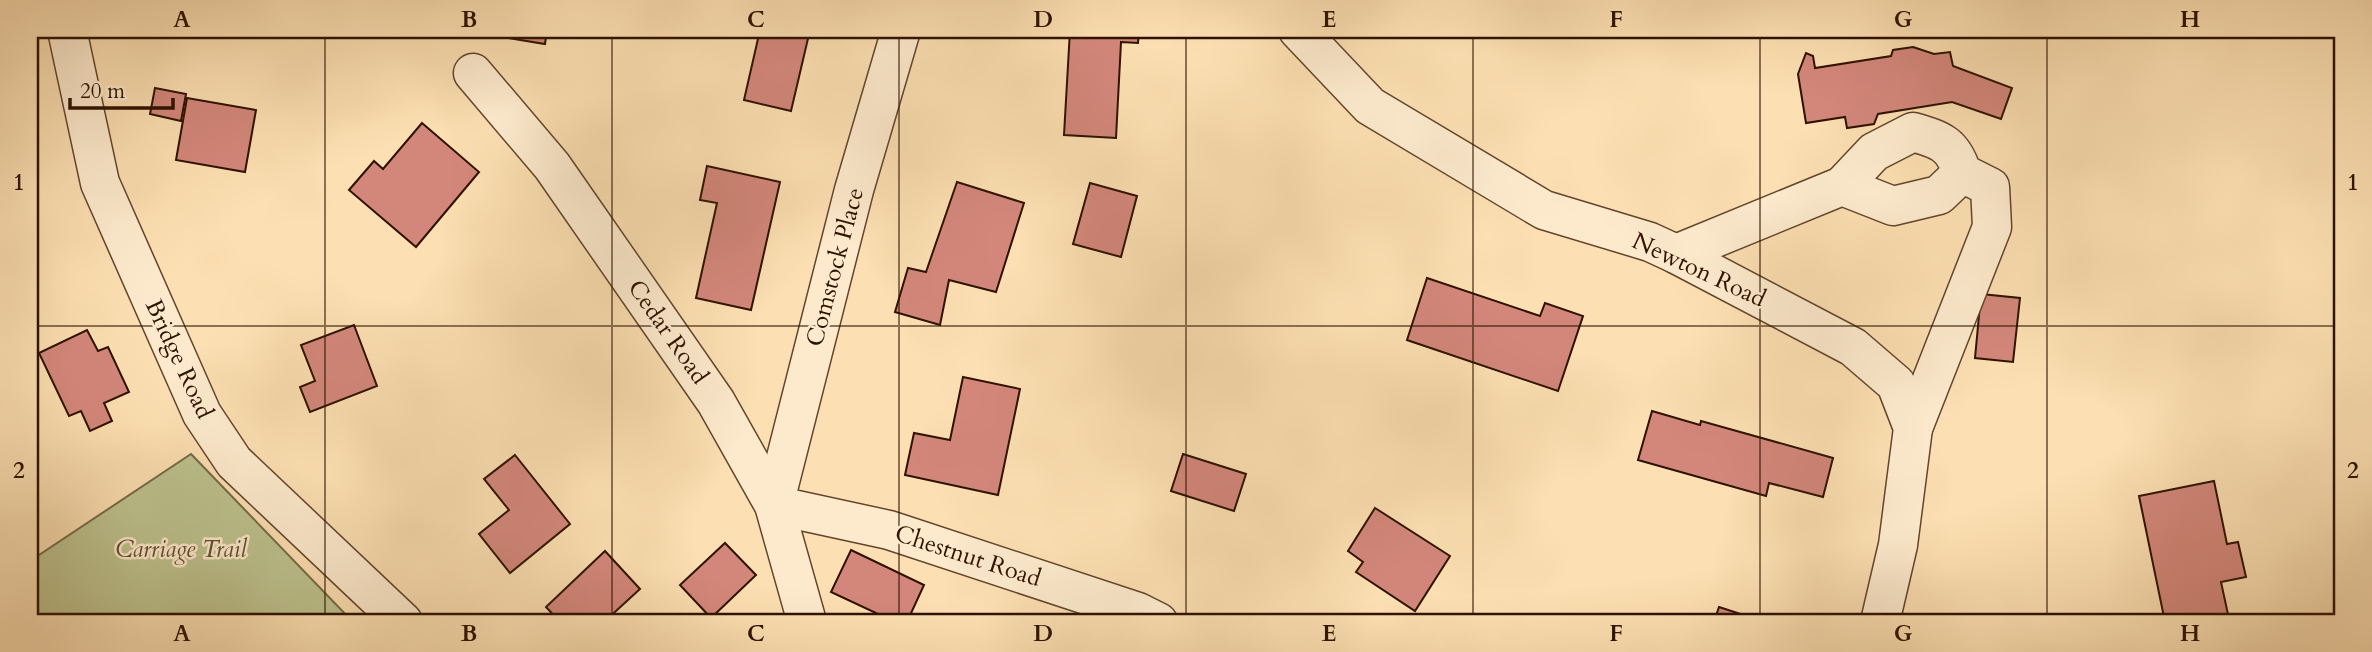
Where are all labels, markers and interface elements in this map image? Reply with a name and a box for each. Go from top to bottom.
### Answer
text: A [173,4,191,35]
text: B [461,4,477,35]
text: C [747,4,765,35]
text: D [1033,4,1053,35]
text: E [1322,4,1336,35]
text: F [1609,4,1623,35]
text: G [1894,4,1913,35]
text: H [2180,4,2200,35]
scale bar [70,66,173,110]
text: 20 m [80,77,125,106]
text: 1 [13,167,25,198]
text: 1 [2347,167,2359,198]
street label: Comstock Place [798,184,872,350]
street label: Newton Road [1627,225,1771,315]
street label: Cedar Road [620,273,716,391]
street label: Bridge Road [137,294,221,424]
text: 2 [13,455,25,486]
text: 2 [2347,455,2359,486]
street label: Chestnut Road [891,517,1045,595]
park label: Carriage Trail [115,533,248,566]
text: A [173,618,191,649]
text: B [461,618,477,649]
text: C [747,618,765,649]
text: D [1033,618,1053,649]
text: E [1322,618,1336,649]
text: F [1609,618,1623,649]
text: G [1894,618,1913,649]
text: H [2180,618,2200,649]

